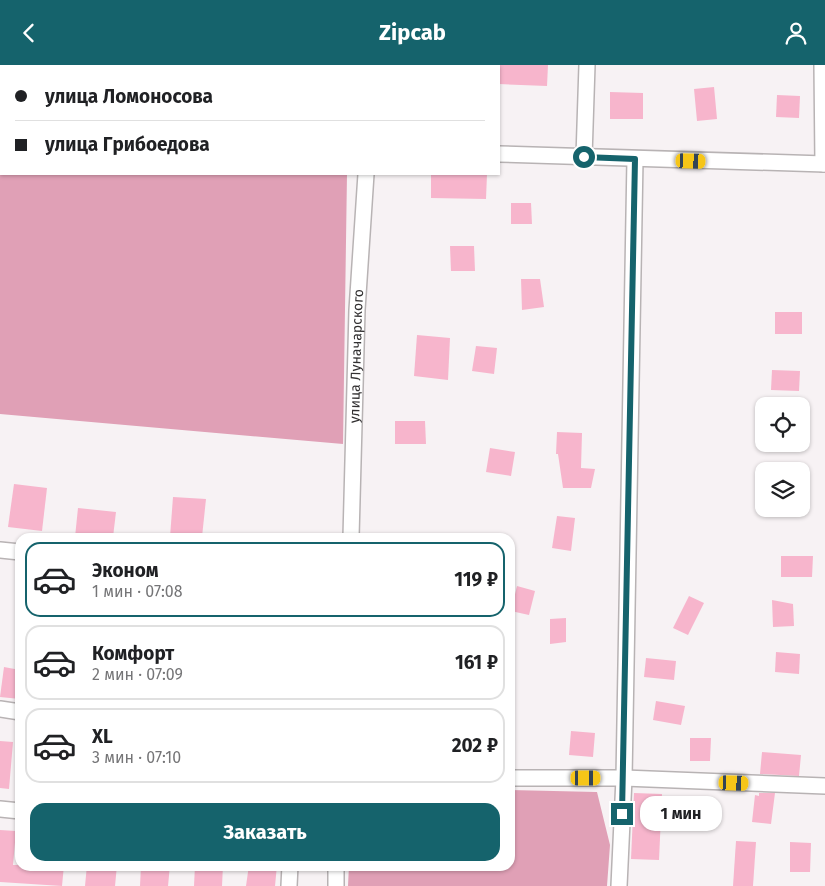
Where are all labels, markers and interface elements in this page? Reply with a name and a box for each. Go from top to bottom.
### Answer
icon: back [15,19,43,47]
text: Zipcab [379,19,446,46]
icon: person [782,19,810,47]
text: улица Ломоносова [45,85,213,108]
text: улица Грибоедова [45,133,210,156]
route start [573,146,595,168]
car [675,153,706,169]
street label: улица Луначарского [346,288,367,423]
map controls [755,397,810,517]
button: locate [755,397,810,452]
button: layers [755,462,810,517]
icon: car [32,557,77,602]
text: Эконом [92,559,159,582]
text: 119 ₽ [454,568,498,591]
text: 1 мин · 07:08 [92,582,183,601]
icon: car [32,640,77,685]
text: Комфорт [92,642,174,665]
text: 161 ₽ [455,651,498,674]
text: 2 мин · 07:09 [92,665,183,684]
icon: car [32,723,77,768]
text: XL [92,725,113,748]
text: 202 ₽ [452,734,498,757]
text: 3 мин · 07:10 [92,748,181,767]
car [571,771,601,786]
car [718,775,749,791]
callout: 1 мин [640,797,722,831]
button: Заказать [30,803,500,861]
route end [611,803,633,825]
text: 1 мин [661,804,701,823]

